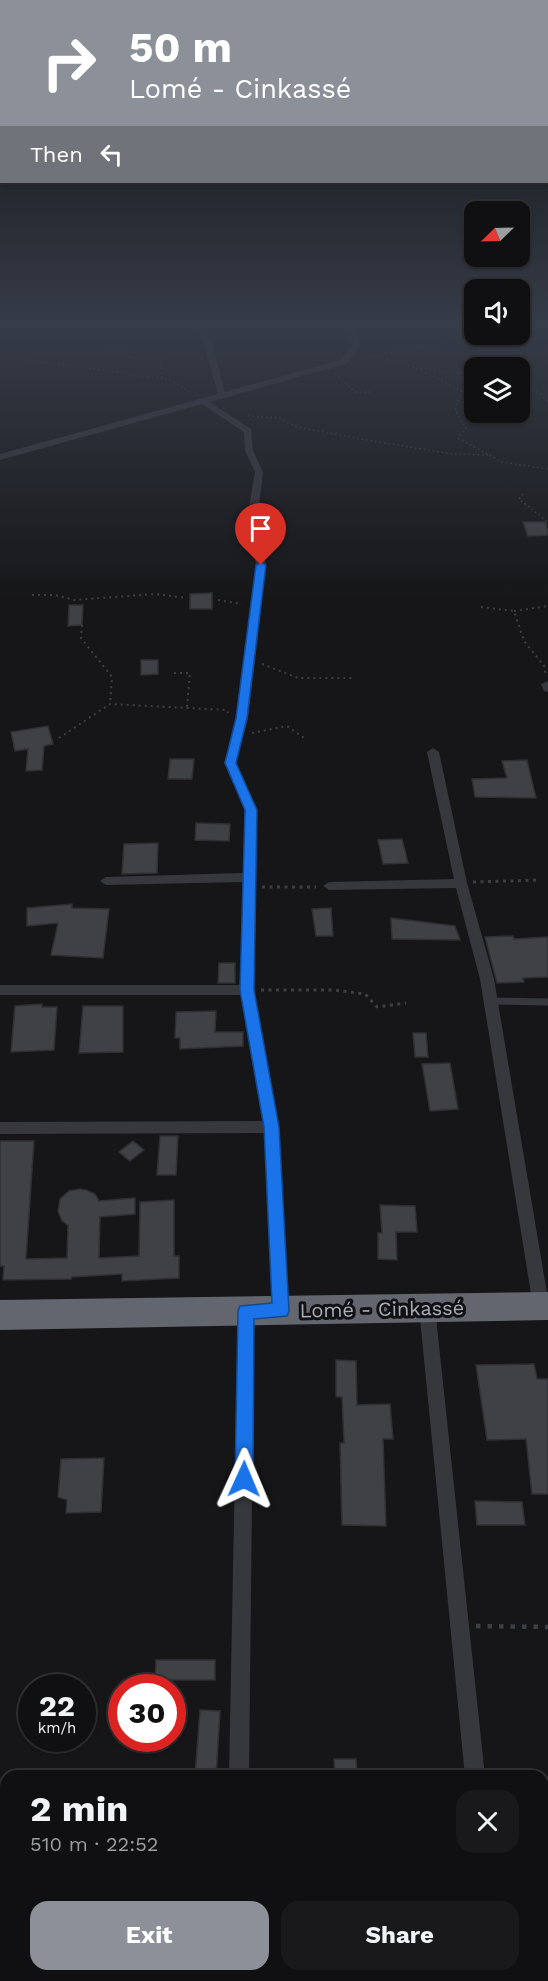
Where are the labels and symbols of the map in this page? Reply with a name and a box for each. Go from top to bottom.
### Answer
north arrow [464,201,530,267]
pin [235,503,286,565]
street label: Lomé - Cinkassé [299,1296,465,1322]
position arrow [212,1447,276,1511]
speed limit sign: 30 [108,1674,186,1752]

